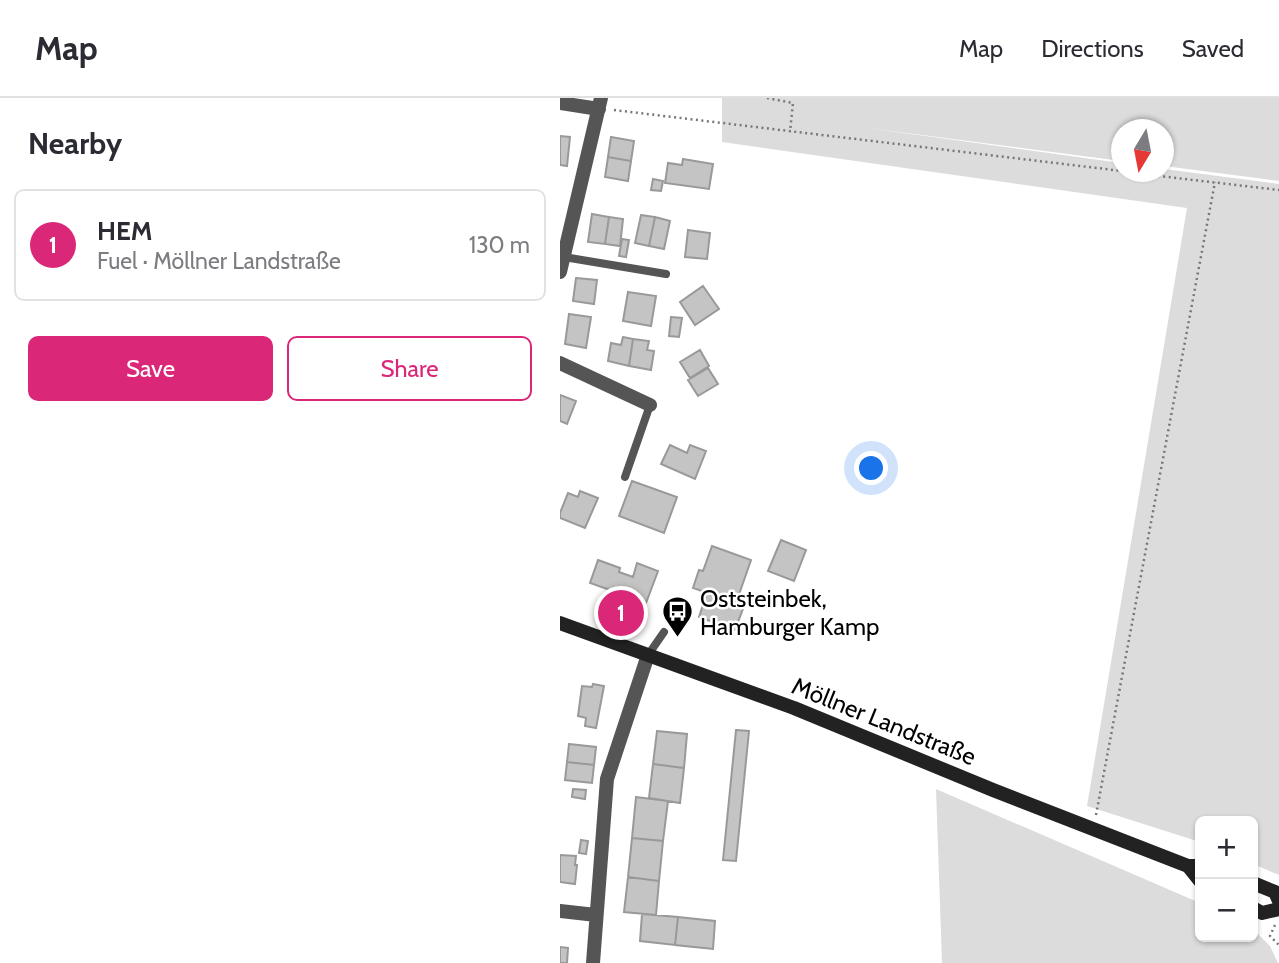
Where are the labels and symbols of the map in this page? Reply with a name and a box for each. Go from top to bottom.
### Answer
north arrow [1111,119,1174,182]
your location [854,451,888,485]
place label: Oststeinbek, Hamburger Kamp [700,584,879,641]
pin: 1 [598,587,644,639]
bus stop icon: Oststeinbek, Hamburger Kamp [660,595,694,639]
street label: Möllner Landstraße [788,671,980,771]

